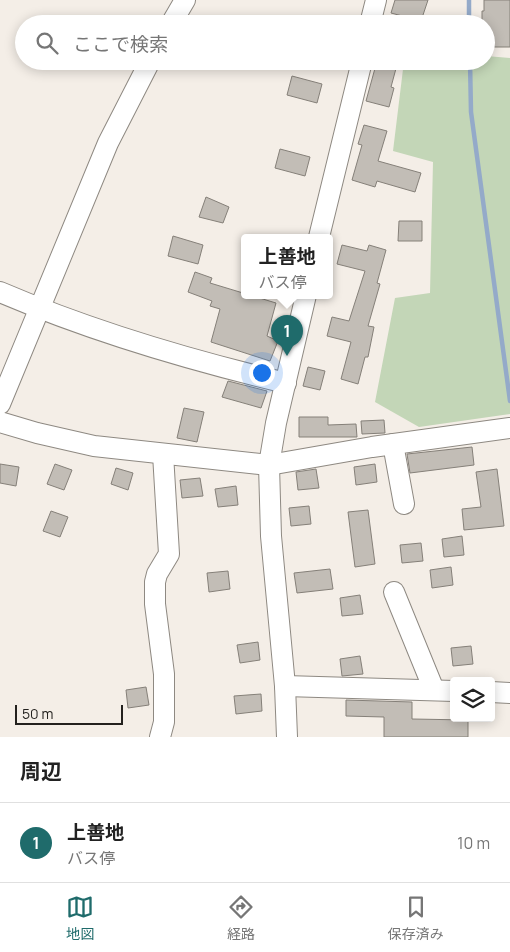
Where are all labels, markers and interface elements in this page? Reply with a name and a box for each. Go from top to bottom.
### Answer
search box [15,15,495,70]
icon: search [33,29,61,57]
text: ここで検索 [73,31,168,57]
popup [241,234,333,299]
text: 上善地 [258,243,316,269]
text: バス停 [258,271,307,293]
pin: 1 [271,315,303,356]
your location [249,360,275,386]
map controls [450,677,495,722]
button: layers [450,677,495,722]
scale bar [15,702,122,725]
text: 50 m [22,704,53,723]
text: 周辺 [20,757,62,785]
text: 上善地 [67,819,124,845]
text: 1 [32,832,40,854]
text: 10 m [457,832,490,854]
text: バス停 [67,847,115,869]
tab: 地図 [66,893,94,943]
tab: 経路 [227,893,255,943]
tab: 保存済み [388,893,444,943]

